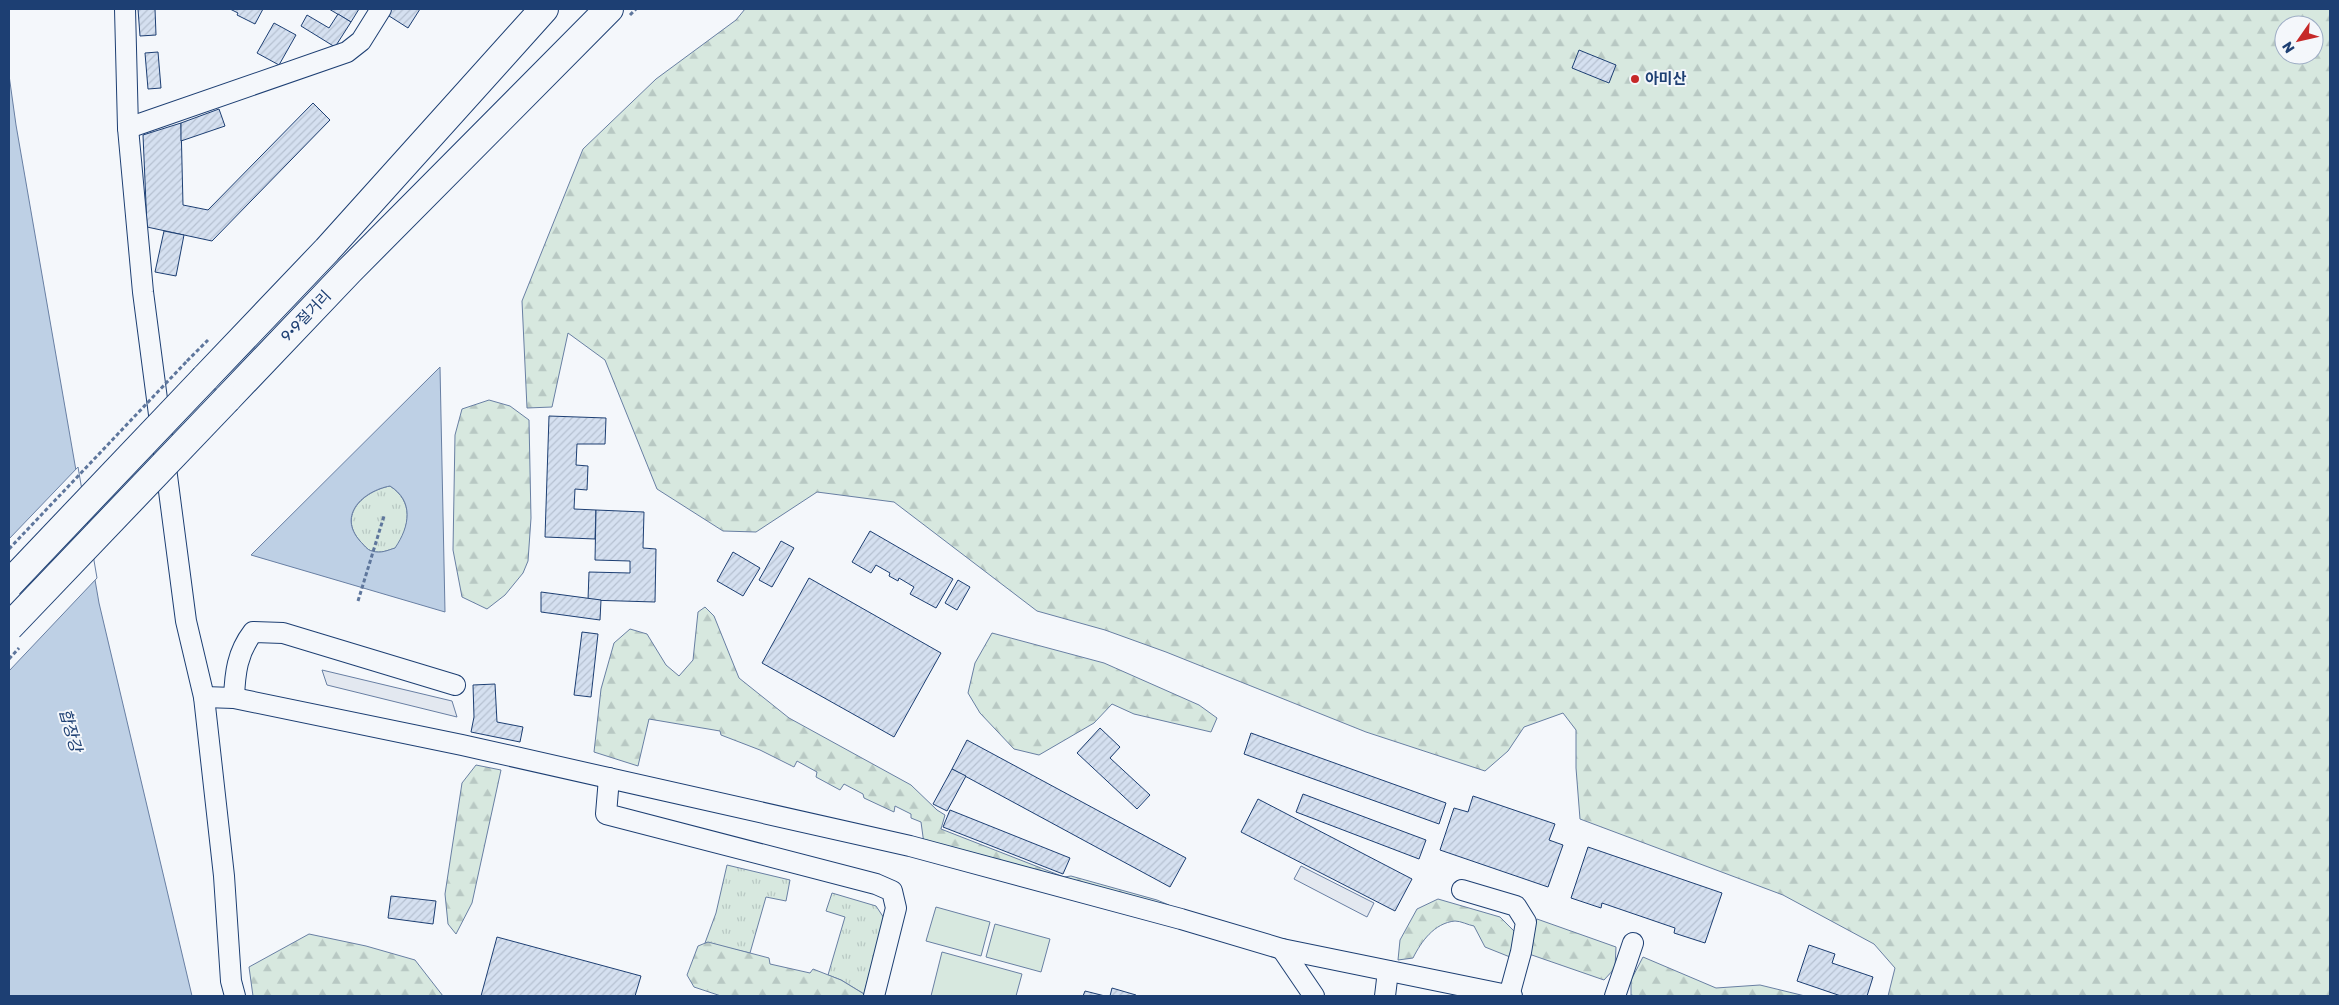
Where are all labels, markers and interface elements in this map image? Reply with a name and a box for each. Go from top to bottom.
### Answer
north arrow [2274,15,2324,65]
text: N [2279,38,2299,56]
place label: 아미산 [1645,70,1687,88]
marker: 아미산 [1629,73,1641,85]
street label: 9·9절거리 [277,287,335,345]
water label: 합장강 [55,706,86,756]

